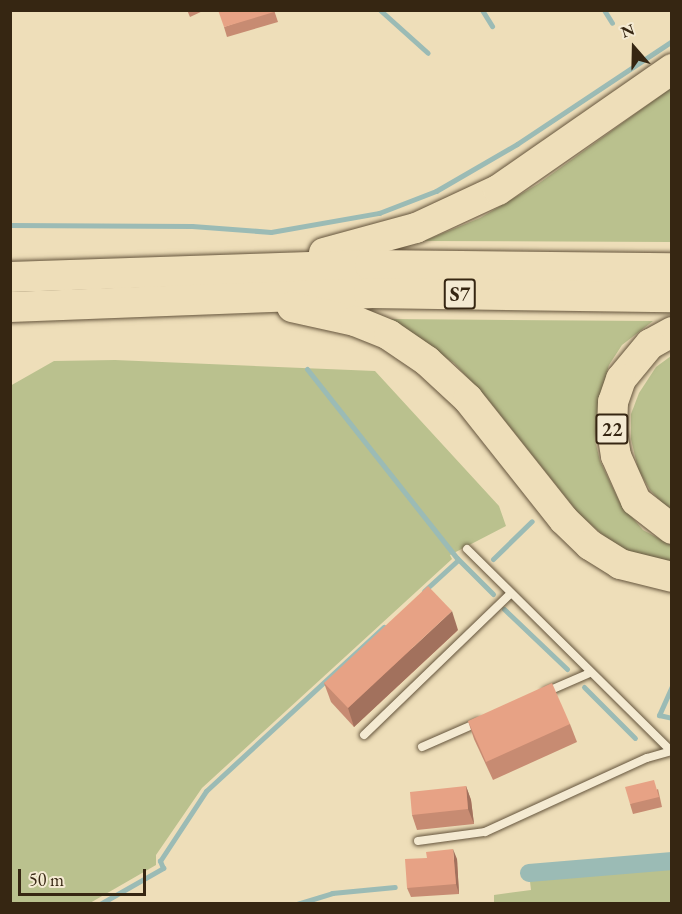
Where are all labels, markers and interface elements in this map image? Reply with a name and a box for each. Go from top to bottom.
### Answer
north arrow [604,18,664,78]
text: N [618,19,637,43]
road number: S7 [444,277,476,311]
road number: 22 [594,412,630,446]
scale bar [21,857,148,895]
text: 50 m [29,868,64,891]

